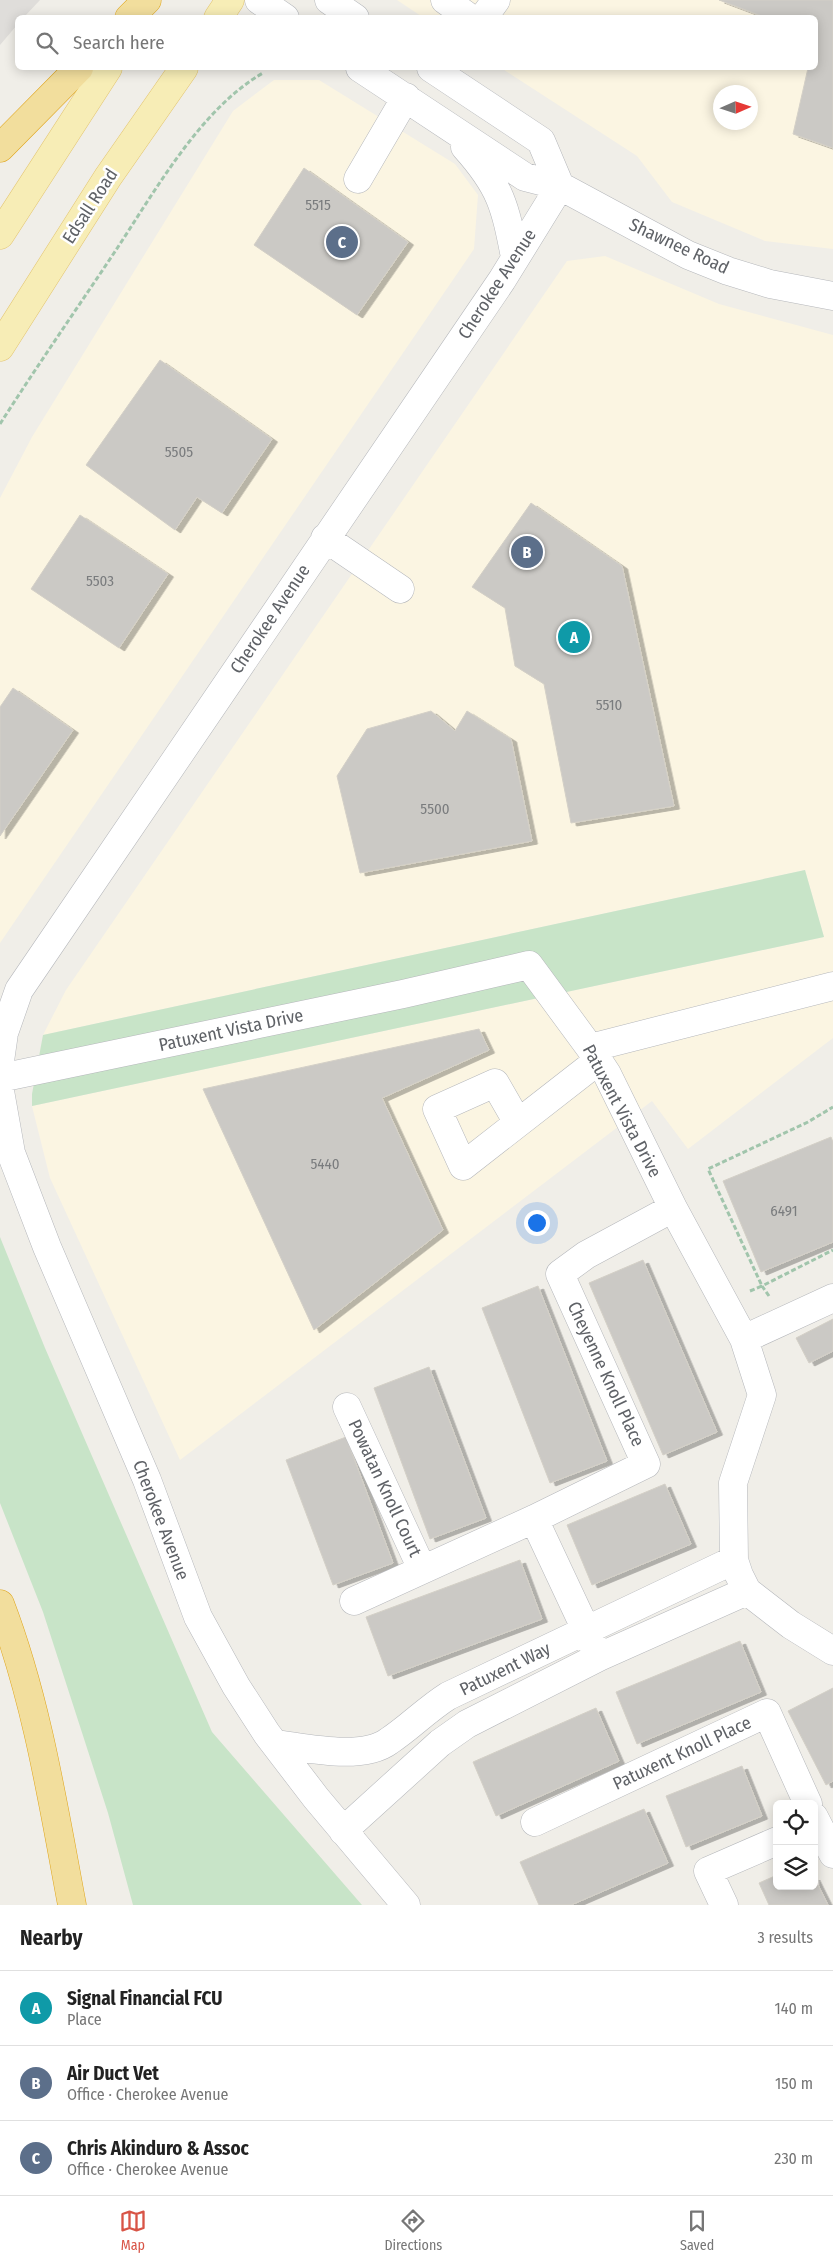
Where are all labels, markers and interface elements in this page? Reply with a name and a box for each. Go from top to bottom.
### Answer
search box [15,15,818,70]
icon: search [33,29,61,57]
text: Search here [73,31,165,54]
north arrow [713,85,758,130]
street label: Edsall Road [58,164,122,248]
house number: 5515 [305,196,331,214]
street label: Shawnee Road [626,213,732,279]
pin: C [326,223,358,261]
street label: Cherokee Avenue [453,225,541,343]
house number: 5505 [165,443,193,461]
pin: B [511,533,543,571]
street label: Cherokee Avenue [225,560,315,678]
house number: 5503 [86,572,114,590]
pin: A [558,618,590,656]
house number: 5510 [596,696,622,714]
house number: 5500 [420,800,450,818]
street label: Patuxent Vista Drive [157,1004,305,1056]
street label: Patuxent Vista Drive [578,1041,666,1181]
house number: 5440 [310,1155,340,1173]
house number: 6491 [770,1202,798,1220]
your location [524,1210,550,1236]
street label: Cheyenne Knoll Place [563,1298,649,1450]
street label: Powatan Knoll Court [344,1416,427,1560]
street label: Cherokee Avenue [128,1457,194,1583]
street label: Patuxent Way [456,1638,554,1700]
street label: Patuxent Knoll Place [609,1711,755,1795]
map controls [773,1800,818,1890]
button: locate [773,1800,818,1845]
button: layers [773,1845,818,1890]
text: Nearby [20,1925,82,1951]
text: 3 results [757,1928,813,1947]
text: Signal Financial FCU [67,1987,222,2010]
text: A [32,1999,40,2018]
text: 140 m [775,1999,813,2018]
text: Place [67,2010,102,2029]
text: Air Duct Vet [67,2062,159,2085]
text: B [32,2074,40,2093]
text: 150 m [775,2074,813,2093]
text: Office · Cherokee Avenue [67,2085,229,2104]
text: Chris Akinduro & Assoc [67,2137,249,2160]
text: C [32,2149,40,2168]
text: 230 m [774,2149,813,2168]
text: Office · Cherokee Avenue [67,2160,229,2179]
tab: Map [119,2207,147,2254]
tab: Directions [384,2207,442,2254]
tab: Saved [680,2207,714,2254]

